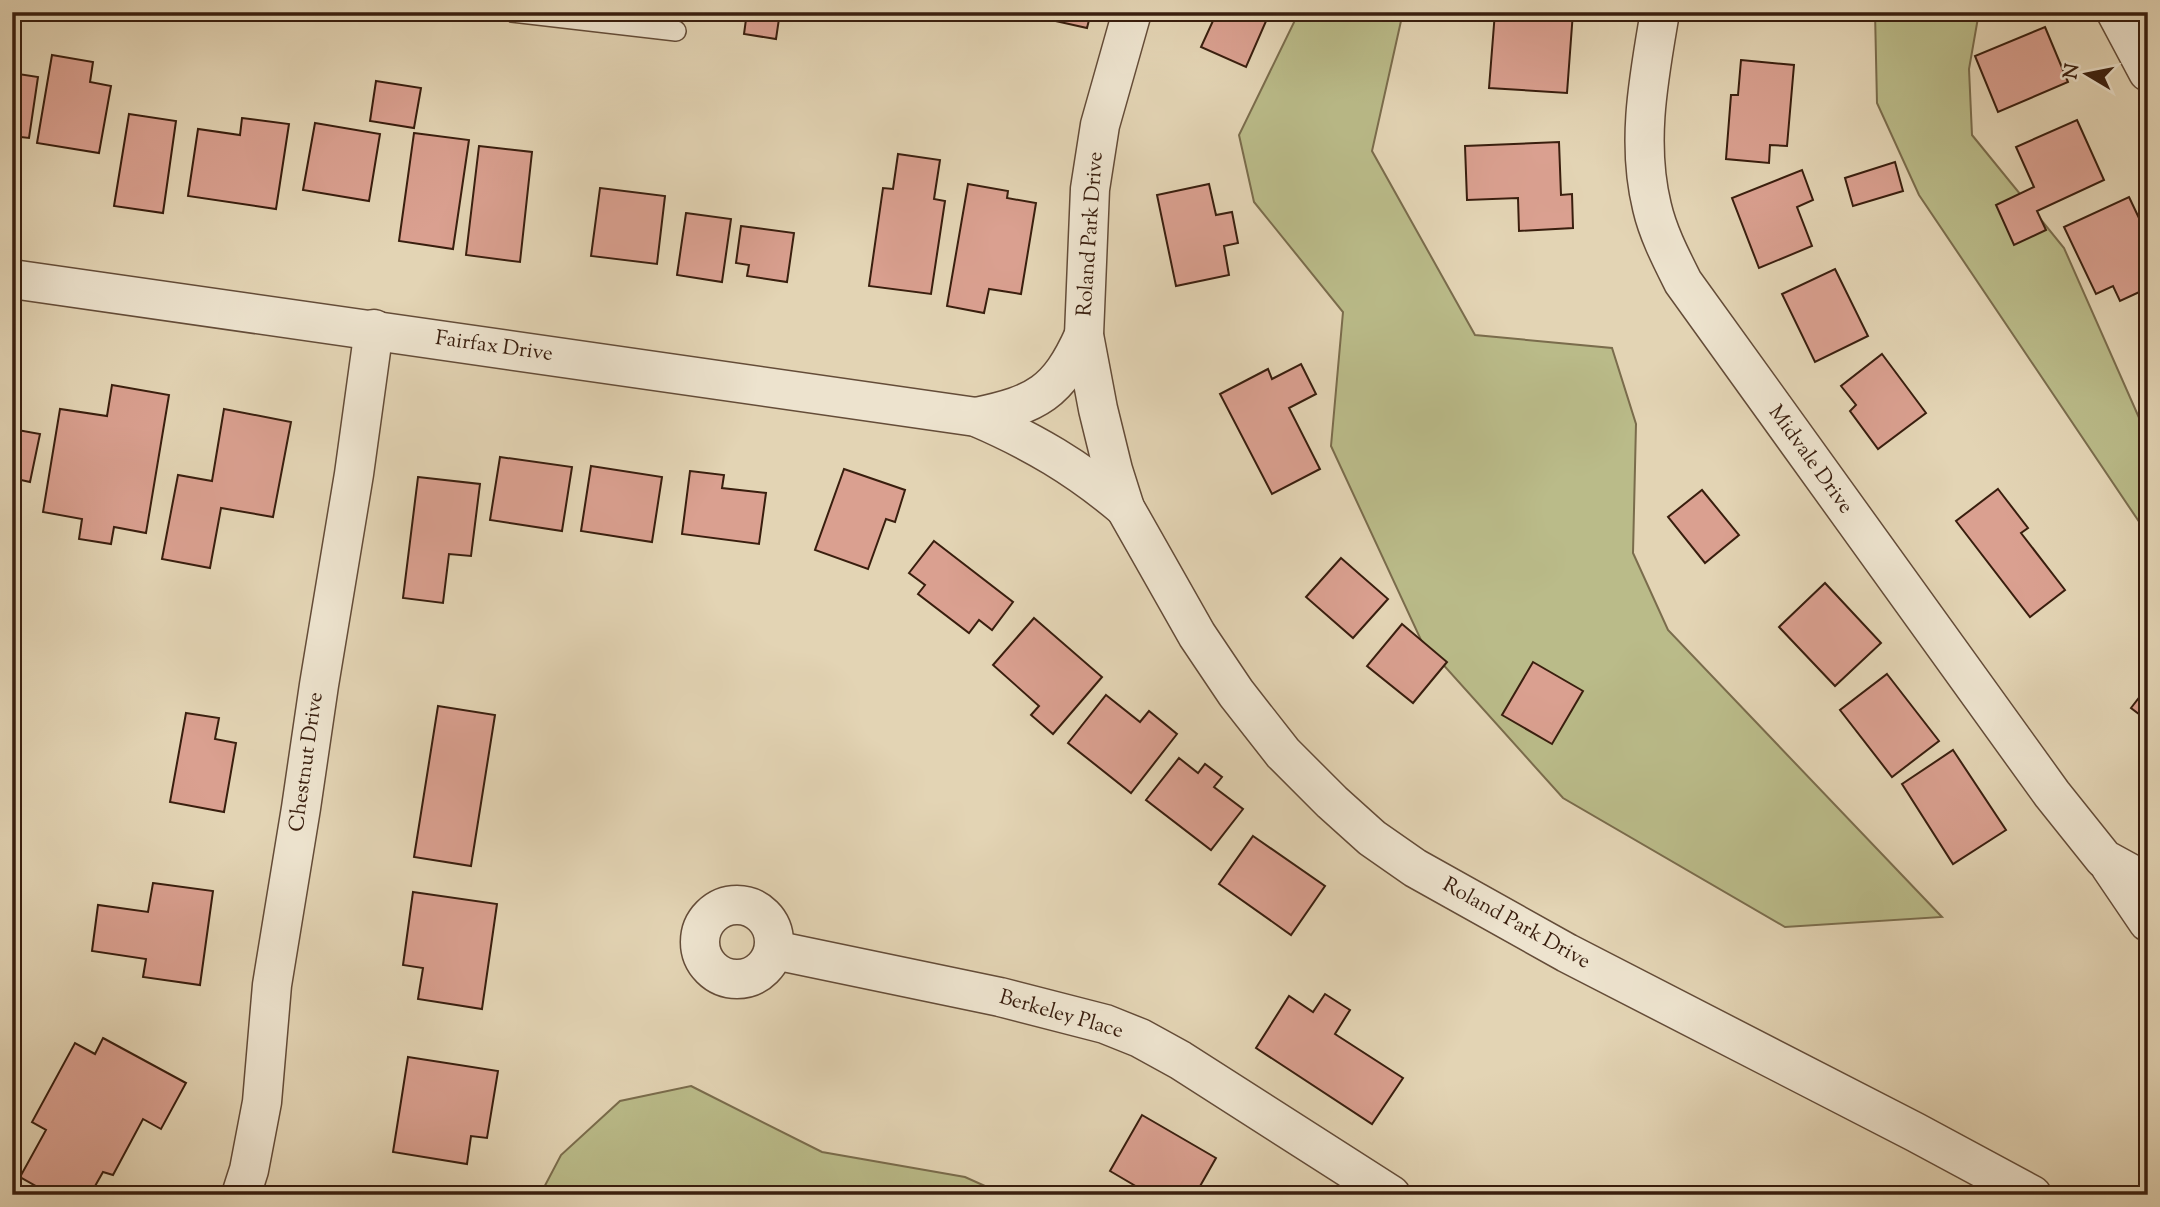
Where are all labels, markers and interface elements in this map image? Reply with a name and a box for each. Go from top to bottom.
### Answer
north arrow [2052,38,2122,108]
text: N [2058,62,2087,81]
street label: Roland Park Drive [1070,151,1112,317]
street label: Fairfax Drive [433,324,555,370]
street label: Midvale Drive [1760,399,1860,521]
street label: Chestnut Drive [282,690,332,834]
street label: Roland Park Drive [1437,871,1595,977]
street label: Berkeley Place [995,983,1127,1047]

